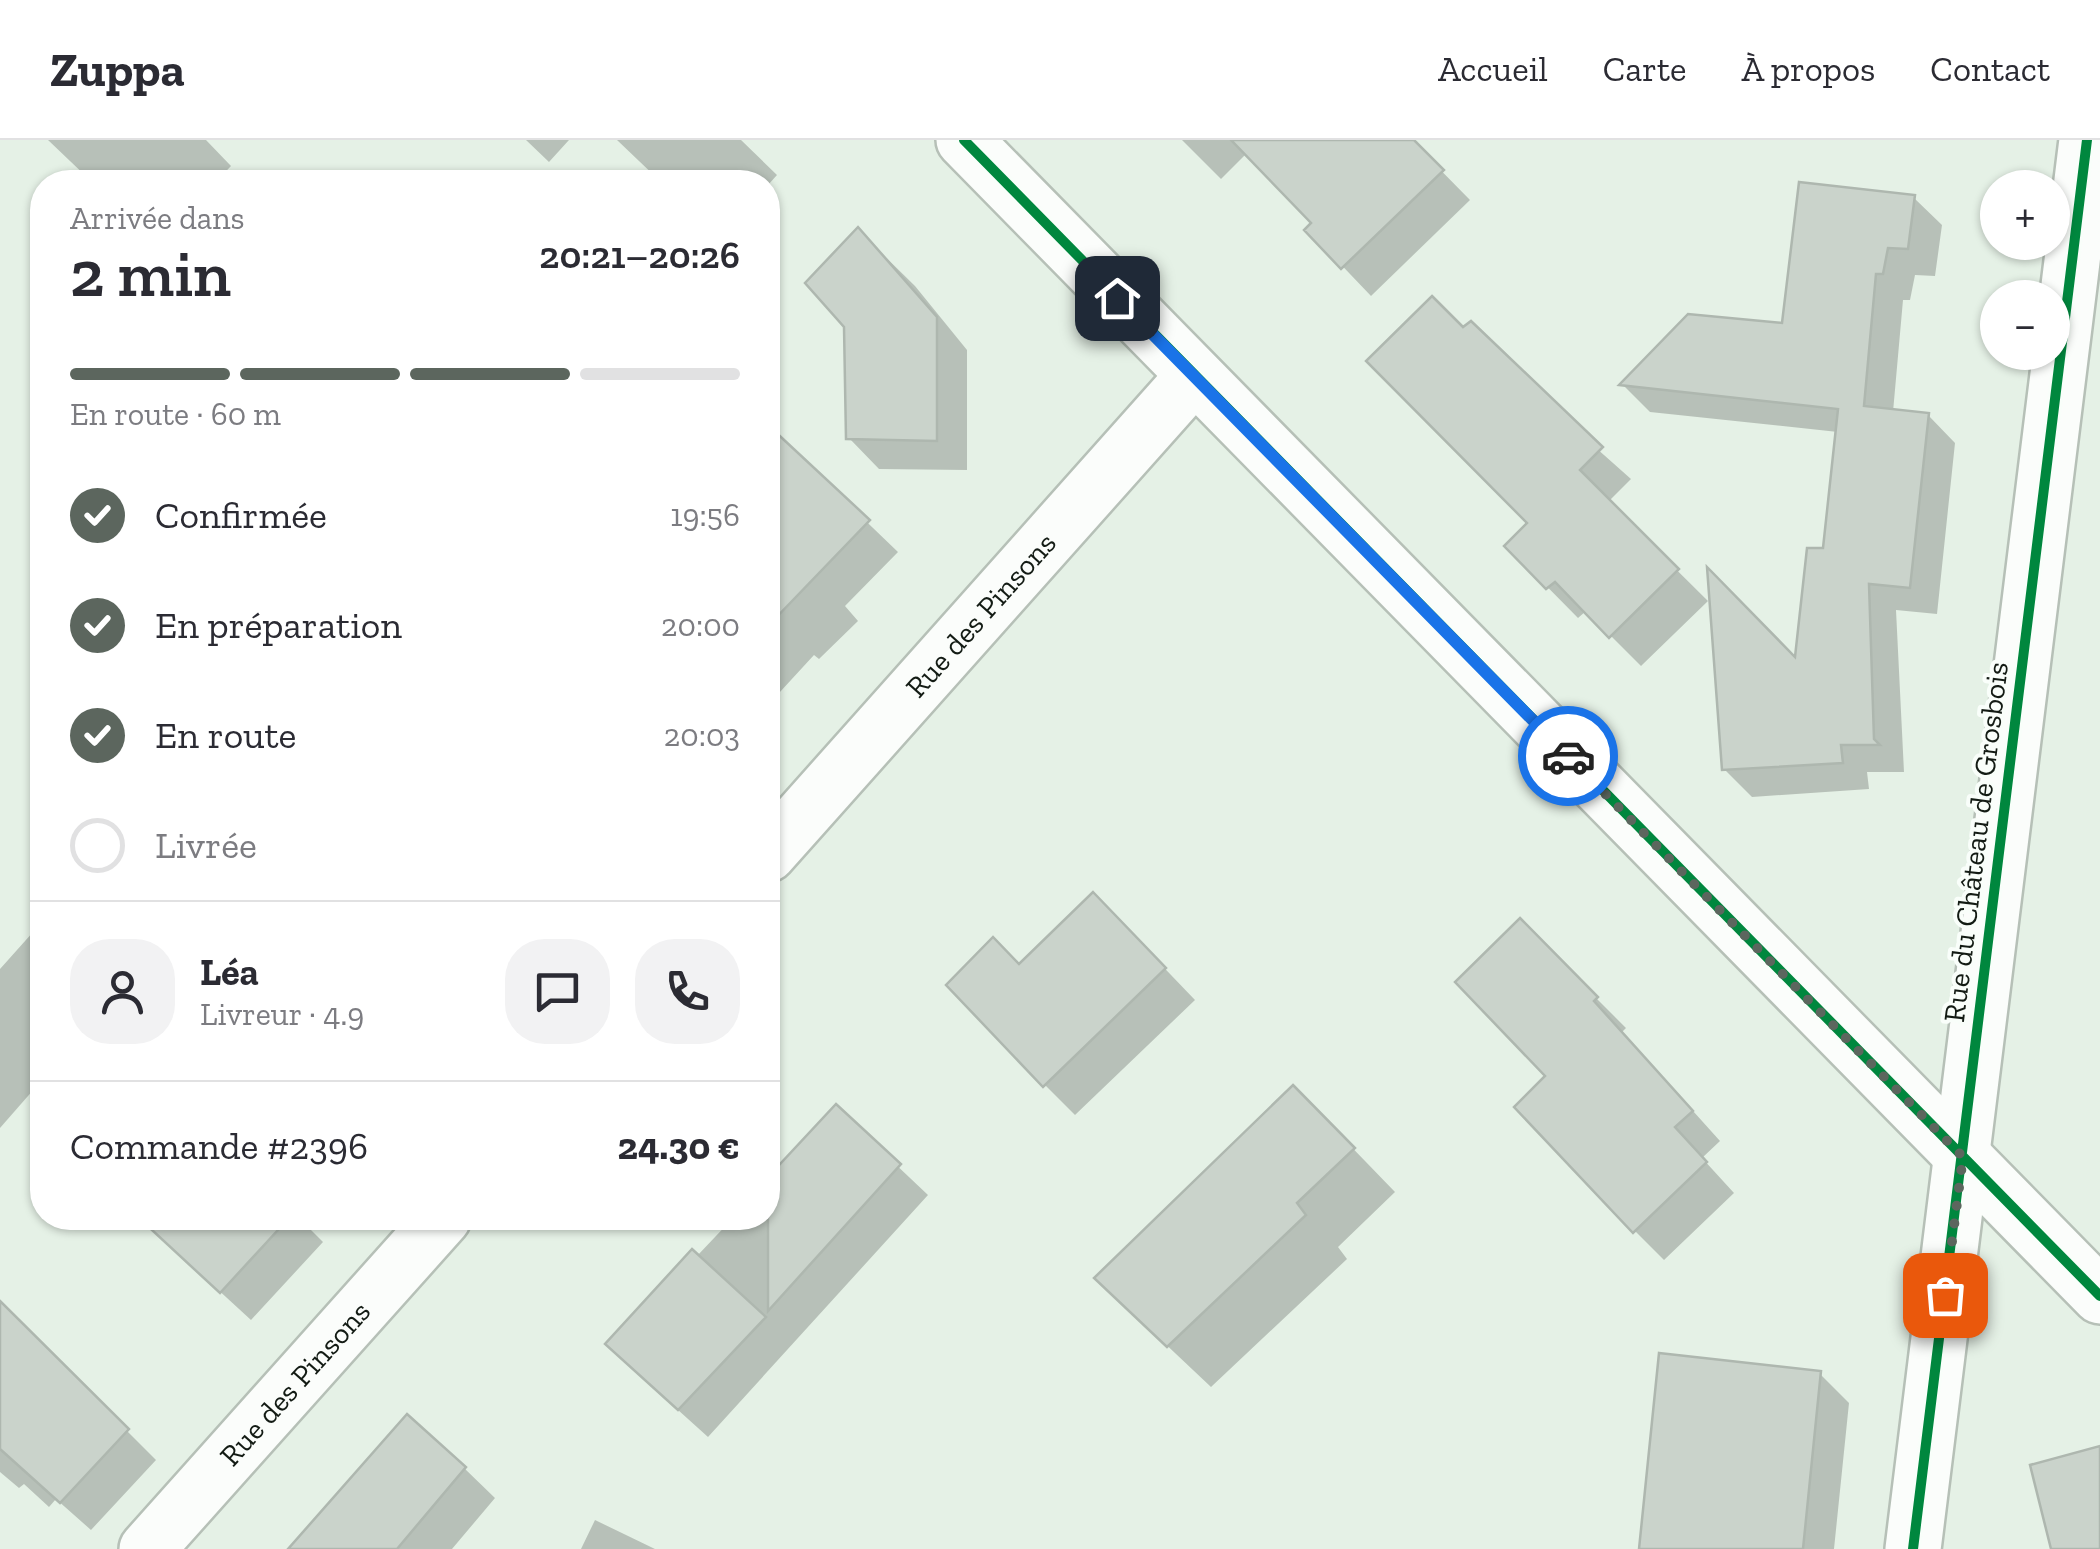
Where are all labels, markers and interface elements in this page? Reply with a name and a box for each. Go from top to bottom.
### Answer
text: Zuppa [50,41,185,98]
text: Accueil [1438,48,1548,90]
text: Carte [1603,48,1686,90]
text: À propos [1741,48,1875,90]
text: Contact [1930,48,2050,90]
map controls [1980,170,2070,370]
button: + [1980,170,2070,260]
text: Arrivée dans [70,199,245,237]
text: 20:21–20:26 [539,232,740,278]
text: 2 min [70,235,231,313]
pin [1075,256,1160,341]
icon: home [1090,271,1145,326]
button: − [1980,280,2070,370]
text: En route · 60 m [70,395,281,433]
icon: check [70,488,125,543]
text: Confirmée [155,492,327,538]
text: 19:56 [670,496,740,534]
street label: Rue des Pinsons [898,525,1064,705]
icon: check [70,598,125,653]
text: En préparation [155,602,402,648]
text: 20:00 [661,606,740,644]
street label: Rue du Château de Grosbois [1936,660,2016,1024]
courier [1518,706,1618,806]
icon: check [70,708,125,763]
text: En route [155,712,296,758]
text: 20:03 [664,716,740,754]
icon: car [1541,729,1596,784]
text: Livrée [155,822,257,868]
button: person [70,939,175,1044]
button: chat [505,939,610,1044]
button: phone [635,939,740,1044]
text: Léa [200,949,259,995]
text: Livreur · 4.9 [200,995,364,1033]
text: Commande #2396 [70,1123,368,1169]
text: 24.30 € [618,1123,740,1169]
pin [1903,1253,1988,1338]
icon: bag [1918,1268,1973,1323]
street label: Rue des Pinsons [212,1294,378,1473]

